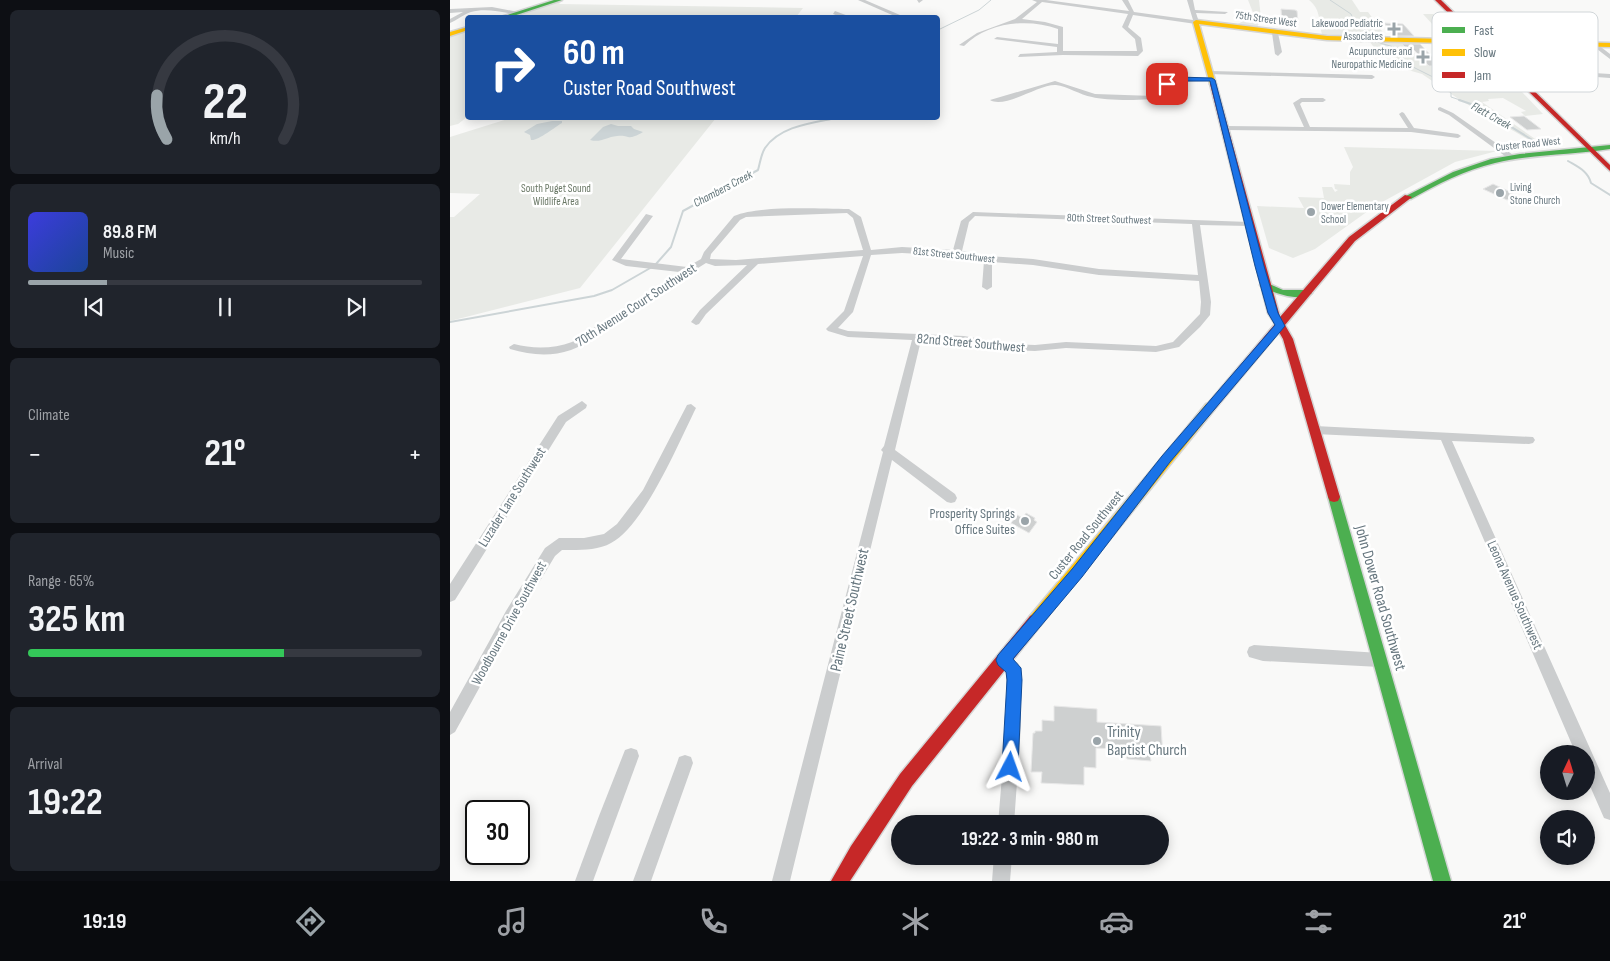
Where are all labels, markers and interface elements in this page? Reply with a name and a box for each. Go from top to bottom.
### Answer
street label: 75th Street West [1234,8,1298,30]
legend [1432,12,1598,92]
place label: Lakewood Pediatric Associates [1312,17,1383,43]
marker: Lakewood Pediatric Associates [1387,22,1401,36]
text: Fast [1474,22,1494,39]
text: 60 m [563,32,625,75]
icon: right [480,35,545,100]
text: Slow [1474,44,1496,61]
place label: Acupuncture and Neuropathic Medicine [1332,45,1412,71]
marker: Acupuncture and Neuropathic Medicine [1416,50,1430,64]
pin [1146,63,1188,105]
text: Jam [1473,67,1491,84]
icon: arrive [1153,70,1181,98]
text: 22 [202,71,248,134]
text: Custer Road Southwest [563,75,736,102]
water label: Flett Creek [1469,99,1514,133]
text: km/h [210,128,240,149]
street label: Custer Road West [1495,134,1562,154]
water label: Chambers Creek [691,167,756,211]
place label: Living Stone Church [1510,181,1560,207]
park label: South Puget Sound Wildlife Area [521,182,591,208]
marker: Living Stone Church [1494,187,1506,199]
place label: Dower Elementary School [1321,200,1389,226]
marker: Dower Elementary School [1305,206,1317,218]
street label: 80th Street Southwest [1067,211,1152,227]
text: 89.8 FM [103,221,157,244]
text: Music [103,244,134,263]
street label: 81st Street Southwest [912,244,996,266]
street label: 70th Avenue Court Southwest [572,260,700,350]
icon: previous [80,293,108,321]
icon: pause [211,293,239,321]
icon: next [342,293,370,321]
street label: 82nd Street Southwest [916,330,1026,356]
text: Climate [28,406,70,425]
text: 21° [204,431,246,476]
text: − [28,438,42,471]
text: + [408,438,422,471]
street label: Luzader Lane Southwest [475,444,549,550]
street label: Custer Road Southwest [1045,487,1127,583]
place label: Prosperity Springs Office Suites [929,505,1015,538]
marker: Prosperity Springs Office Suites [1019,515,1031,527]
street label: John Dower Road Southwest [1350,522,1410,673]
street label: Leona Avenue Southwest [1483,538,1547,652]
street label: Paine Street Southwest [827,547,873,673]
street label: Woodbourne Drive Southwest [468,558,550,688]
text: Range · 65% [28,572,94,591]
text: 325 km [28,597,126,642]
place label: Trinity Baptist Church [1107,723,1187,760]
marker: Trinity Baptist Church [1091,735,1103,747]
position arrow [983,740,1035,792]
north arrow [1540,745,1595,800]
map controls [1540,745,1595,865]
text: Arrival [28,755,62,774]
text: 19:22 [28,780,103,825]
speed limit sign: 30 [465,800,530,865]
button: sound [1540,810,1595,865]
text: 19:22 · 3 min · 980 m [961,828,1099,851]
icon: directions [293,904,328,939]
icon: music [495,904,530,939]
icon: phone [696,904,731,939]
icon: climate [898,904,933,939]
icon: car [1099,904,1134,939]
icon: filters [1301,904,1336,939]
text: 19:19 [83,908,126,935]
text: 21° [1503,908,1527,935]

